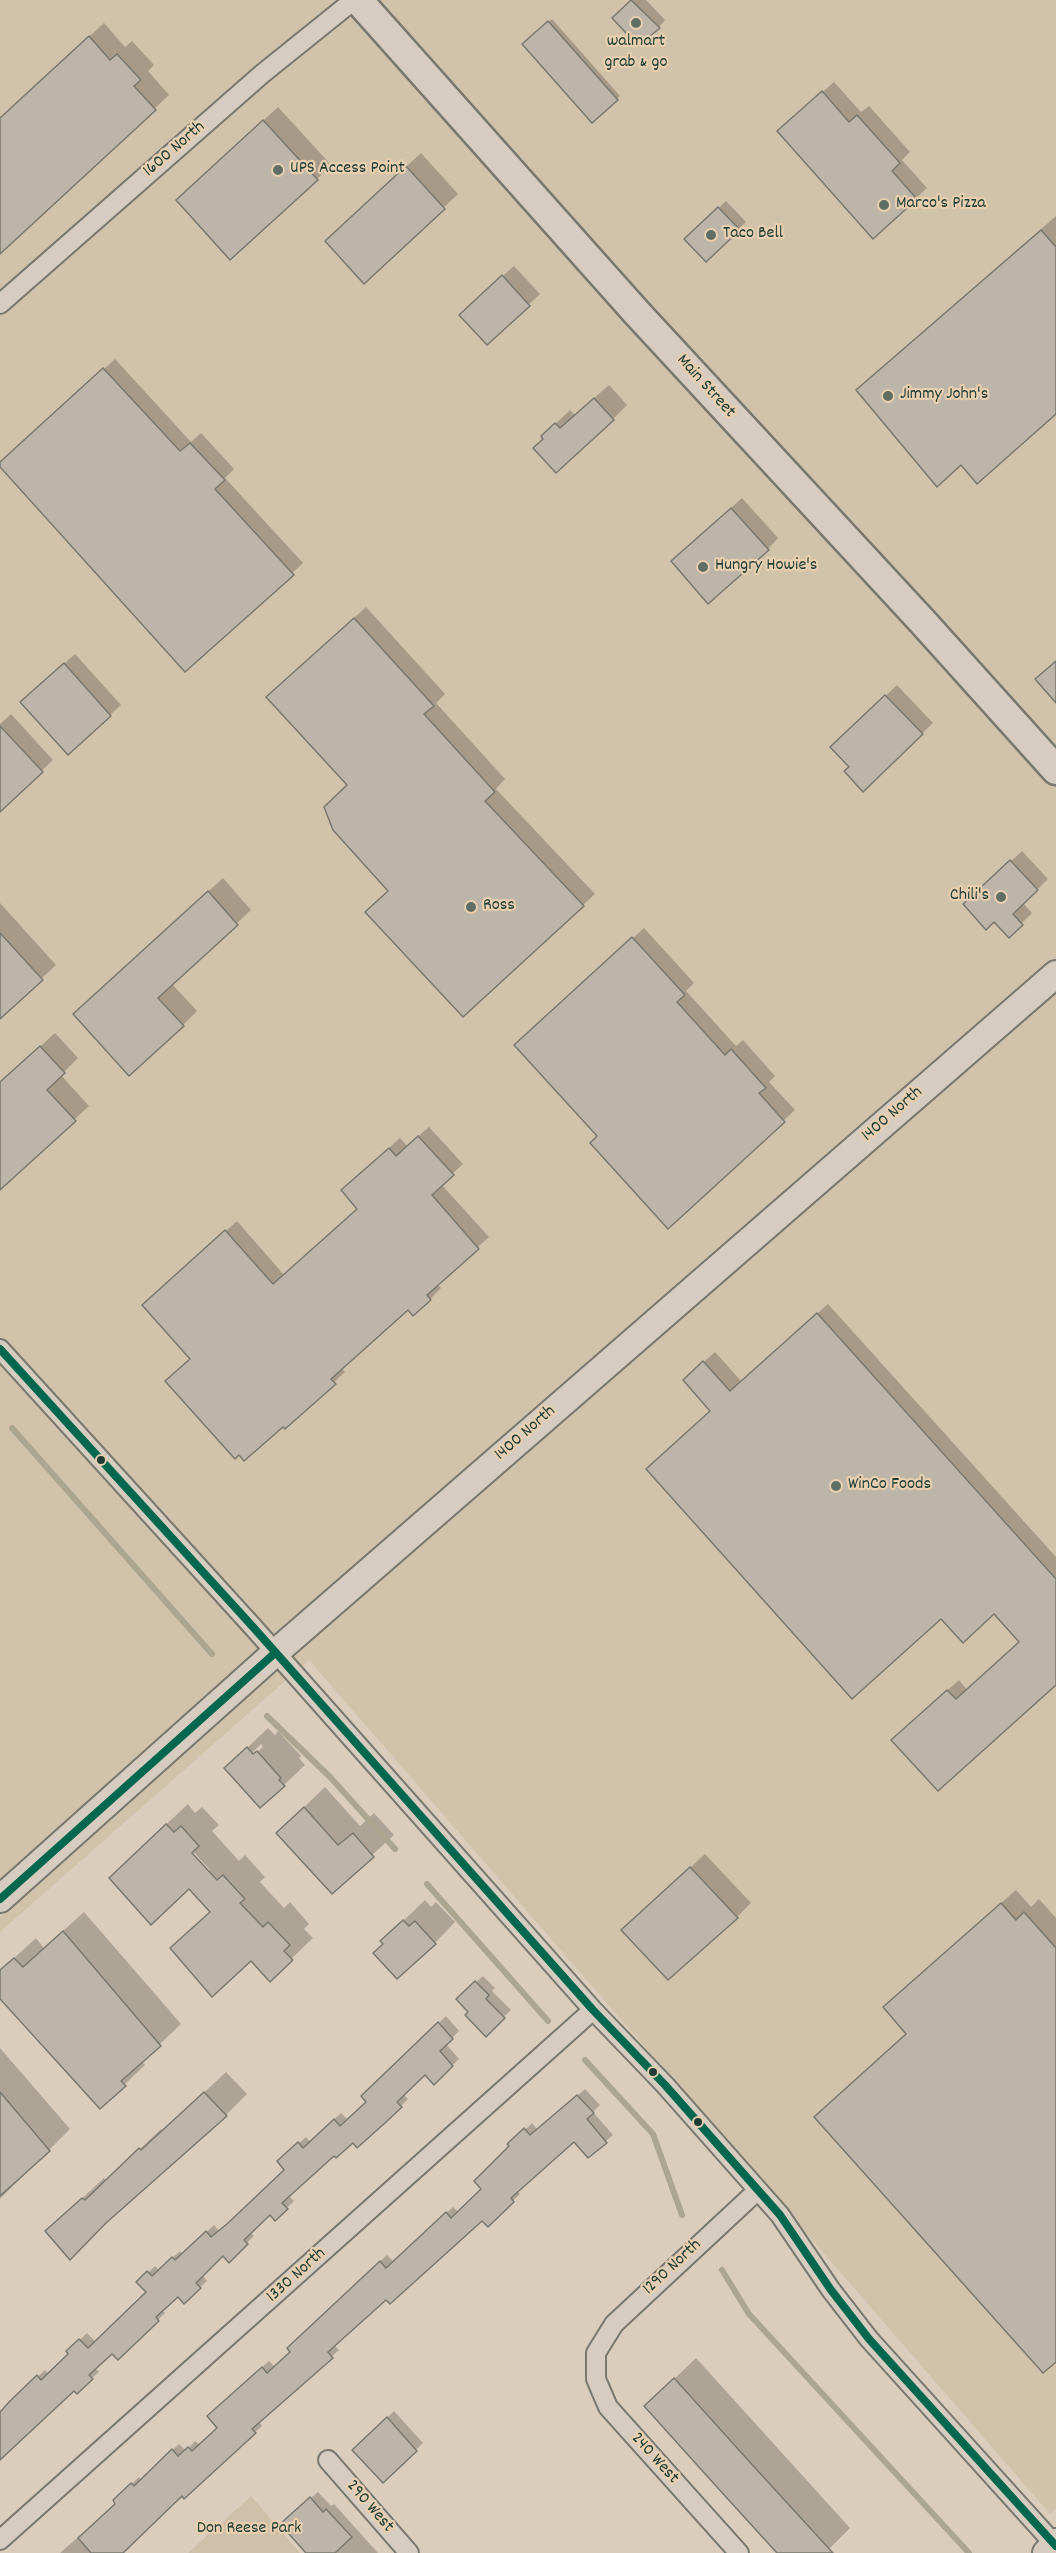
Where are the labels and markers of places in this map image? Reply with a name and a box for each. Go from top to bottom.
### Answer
marker: walmart grab & go [629,16,643,30]
place label: walmart grab & go [605,32,667,74]
place label: UPS Access Point [290,159,405,181]
marker: UPS Access Point [271,163,285,177]
place label: Marco's Pizza [896,194,986,216]
marker: Marco's Pizza [877,198,891,212]
place label: Taco Bell [723,224,783,246]
marker: Taco Bell [704,228,718,242]
place label: Jimmy John's [900,385,988,407]
marker: Jimmy John's [881,389,895,403]
place label: Hungry Howie's [715,556,817,578]
marker: Hungry Howie's [696,560,710,574]
place label: Chili's [950,886,989,908]
marker: Chili's [994,890,1008,904]
place label: Ross [483,896,515,918]
marker: Ross [464,900,478,914]
unlabelled marker [95,1454,107,1466]
place label: WinCo Foods [848,1475,931,1497]
marker: WinCo Foods [829,1479,843,1493]
unlabelled marker [647,2066,659,2078]
unlabelled marker [692,2116,704,2128]

